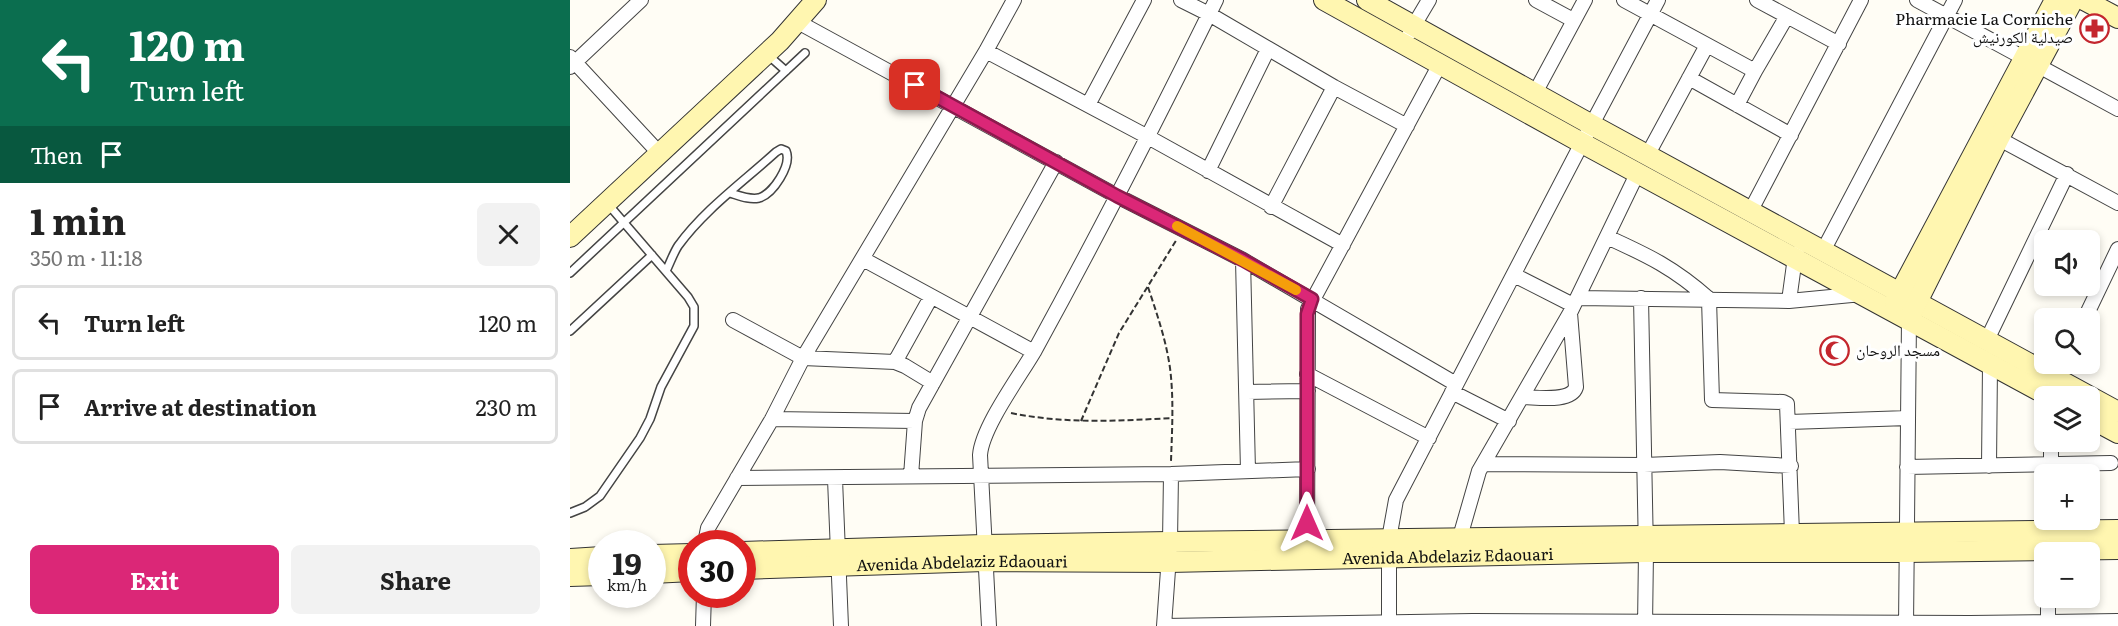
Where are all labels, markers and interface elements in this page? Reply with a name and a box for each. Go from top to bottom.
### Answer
place label: Pharmacie La Corniche صيدلية الكورنيش [1895,6,2073,48]
text: 120 m [129,12,245,74]
pharmacy icon: Pharmacie La Corniche صيدلية الكورنيش [2078,12,2110,44]
icon: left [30,24,108,102]
pin [889,59,940,110]
icon: arrive [898,68,931,101]
text: Turn left [129,69,244,109]
text: Then [30,138,83,171]
icon: arrive [95,138,128,171]
text: 1 min [30,193,126,246]
button: close [477,203,540,266]
map controls [2034,230,2100,608]
button: sound [2034,230,2100,296]
text: 350 m · 11:18 [30,242,143,272]
icon: left [33,306,66,339]
text: Turn left [84,306,185,339]
text: 120 m [478,306,537,339]
button: search [2034,308,2100,374]
mosque icon: مسجد الروحان [1819,334,1851,366]
place label: مسجد الروحان [1856,337,1940,361]
button: layers [2034,386,2100,452]
icon: arrive [33,390,66,423]
text: Arrive at destination [84,390,317,423]
text: 230 m [475,390,537,423]
button: + [2034,464,2100,530]
position arrow [1275,491,1339,555]
speed limit sign: 30 [678,530,756,608]
text: 19 [612,540,642,584]
street label: Avenida Abdelaziz Edaouari [1342,541,1554,569]
button: − [2034,542,2100,608]
button: Exit [30,545,279,614]
button: Share [291,545,540,614]
street label: Avenida Abdelaziz Edaouari [856,548,1068,576]
text: km/h [607,573,647,596]

